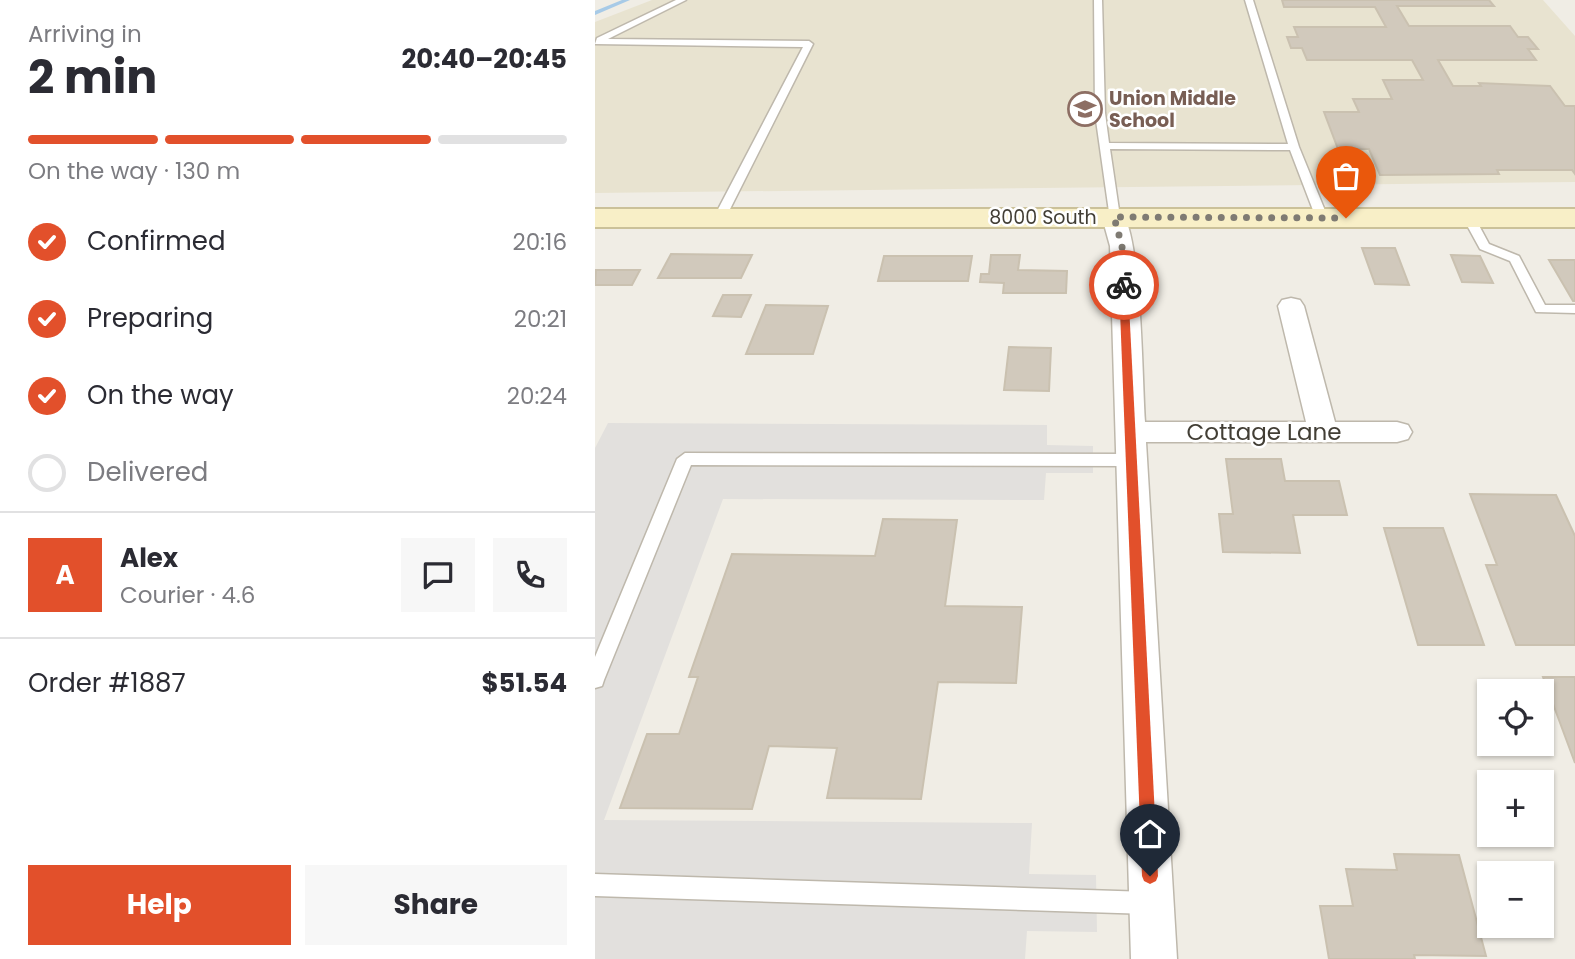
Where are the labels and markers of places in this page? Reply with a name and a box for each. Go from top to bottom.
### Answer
place label: Union Middle School [1109,85,1236,134]
school or university icon: Union Middle School [1066,90,1104,128]
pin [1316,146,1376,218]
pin [1120,804,1180,876]

